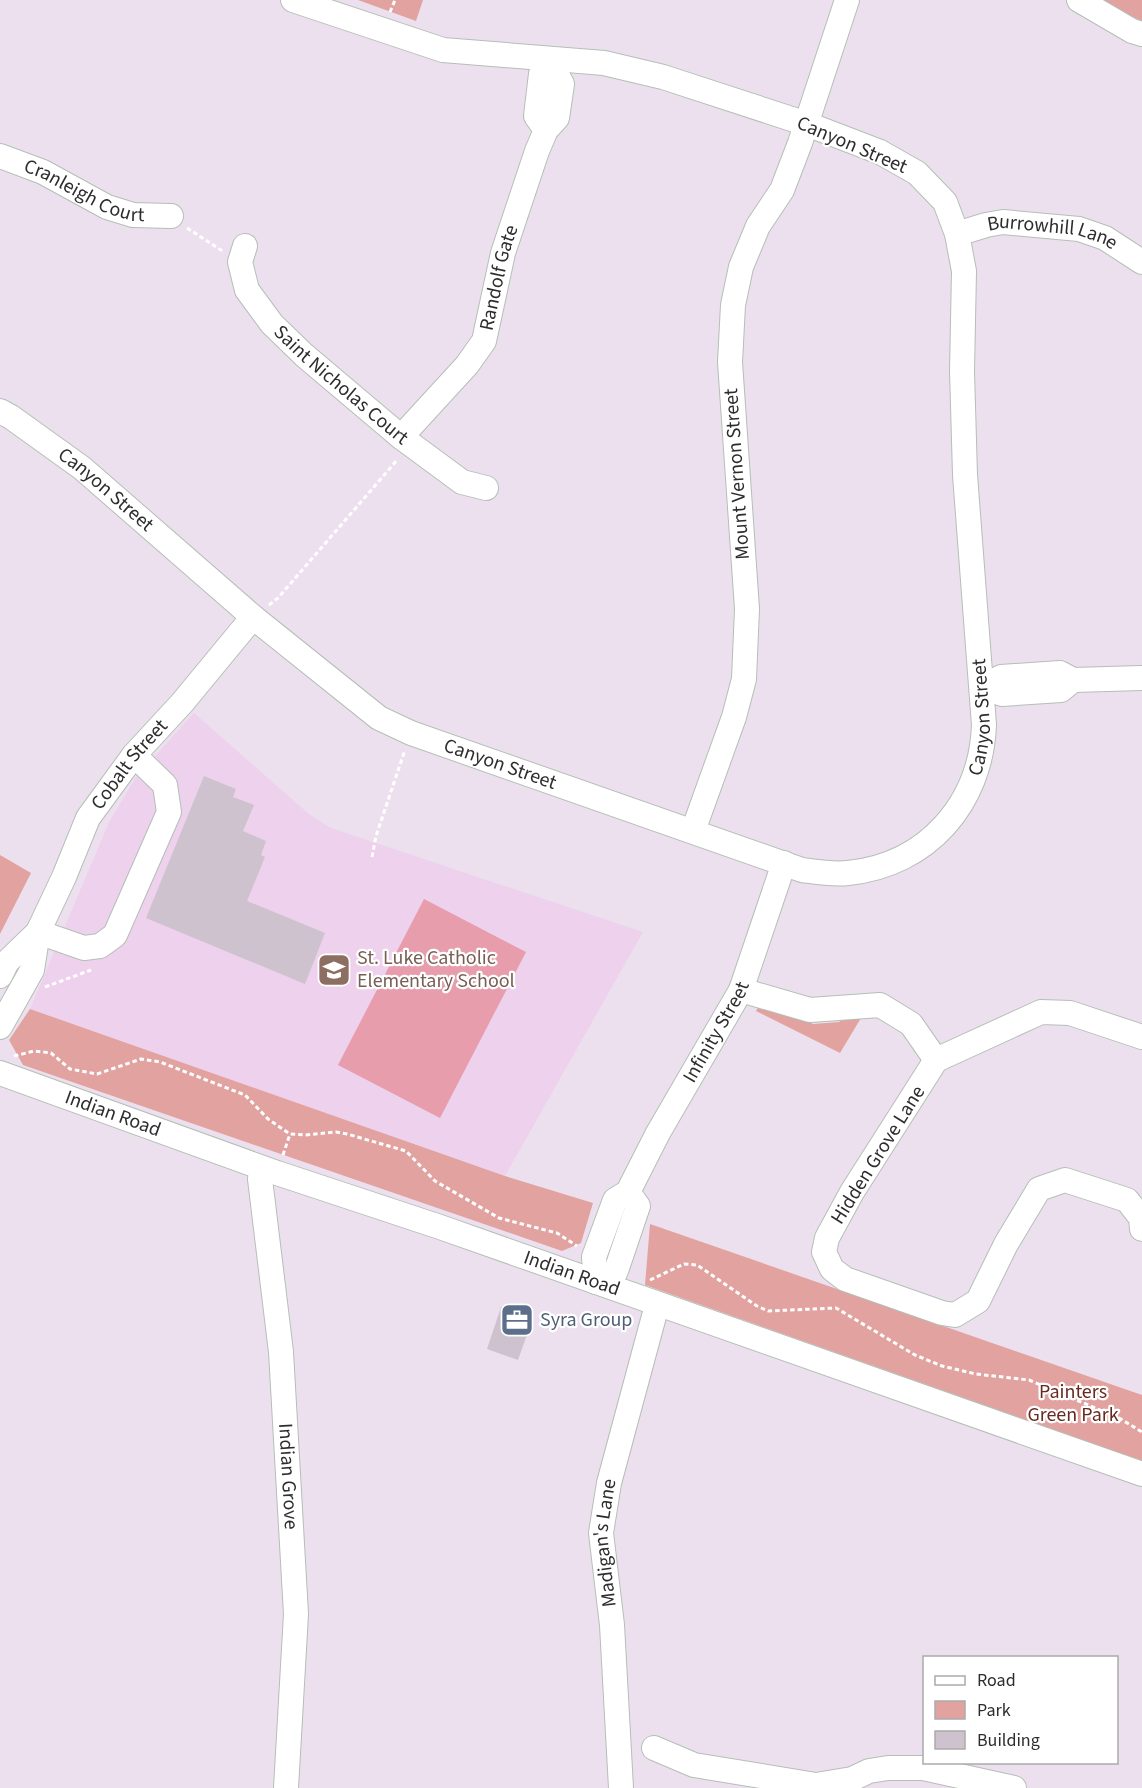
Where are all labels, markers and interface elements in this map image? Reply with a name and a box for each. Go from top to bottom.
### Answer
street label: Canyon Street [792,109,912,181]
street label: Cranleigh Court [20,152,145,229]
street label: Burrowhill Lane [985,208,1123,257]
street label: Randolf Gate [473,221,525,333]
street label: Saint Nicholas Court [267,319,414,452]
street label: Mount Vernon Street [717,387,757,561]
street label: Canyon Street [52,441,160,538]
street label: Canyon Street [961,657,998,779]
street label: Cobalt Street [84,713,174,816]
street label: Canyon Street [440,732,560,797]
place label: St. Luke Catholic Elementary School [357,944,515,995]
school or university icon: St. Luke Catholic Elementary School [316,952,352,988]
street label: Infinity Street [676,978,757,1088]
street label: Hidden Grove Lane [824,1080,932,1230]
street label: Indian Road [61,1084,165,1144]
street label: Indian Road [520,1244,624,1303]
office icon: Syra Group [499,1302,535,1338]
place label: Syra Group [540,1306,632,1334]
park label: Painters Green Park [1027,1378,1119,1429]
street label: Indian Grove [271,1422,305,1530]
street label: Madigan's Lane [587,1477,624,1609]
legend [923,1656,1118,1764]
text: Road [977,1668,1016,1693]
text: Park [977,1698,1011,1723]
text: Building [977,1728,1040,1753]

